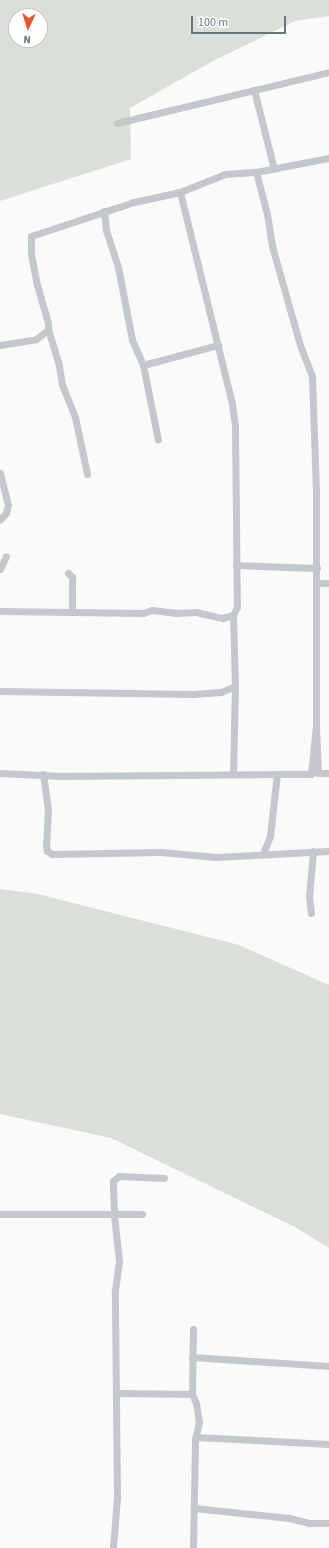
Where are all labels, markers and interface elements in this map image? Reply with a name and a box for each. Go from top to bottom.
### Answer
north arrow [8,8,48,48]
scale bar [193,8,288,34]
text: 100 m [198,14,228,31]
text: N [23,32,31,47]

